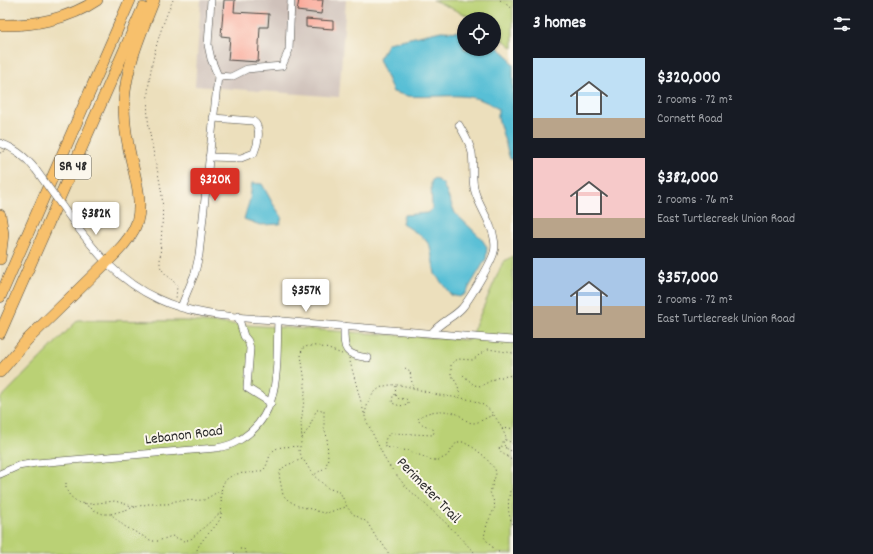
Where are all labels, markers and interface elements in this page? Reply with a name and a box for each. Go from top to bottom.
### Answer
map controls [457,12,501,56]
button: locate [457,12,501,56]
text: 3 homes [533,12,586,36]
icon: filters [831,13,853,35]
text: $320,000 [657,67,721,91]
icon: home [565,74,613,122]
text: 2 rooms · 72 m² [657,91,733,110]
text: Cornett Road [657,110,723,129]
road number: SR 48 [55,155,91,179]
text: $382,000 [657,167,718,191]
pin: $320K [187,168,243,202]
text: $320K [199,171,231,190]
icon: home [565,174,613,222]
text: 2 rooms · 76 m² [657,191,733,210]
pin: $382K [68,202,124,236]
text: $382K [81,205,111,224]
text: East Turtlecreek Union Road [657,210,795,229]
text: $357,000 [657,267,719,291]
icon: home [565,274,613,322]
pin: $357K [278,279,334,313]
text: $357K [291,282,321,301]
text: 2 rooms · 72 m² [657,291,733,310]
text: East Turtlecreek Union Road [657,310,795,329]
street label: Lebanon Road [144,420,224,452]
street label: Perimeter Trail [391,453,466,529]

